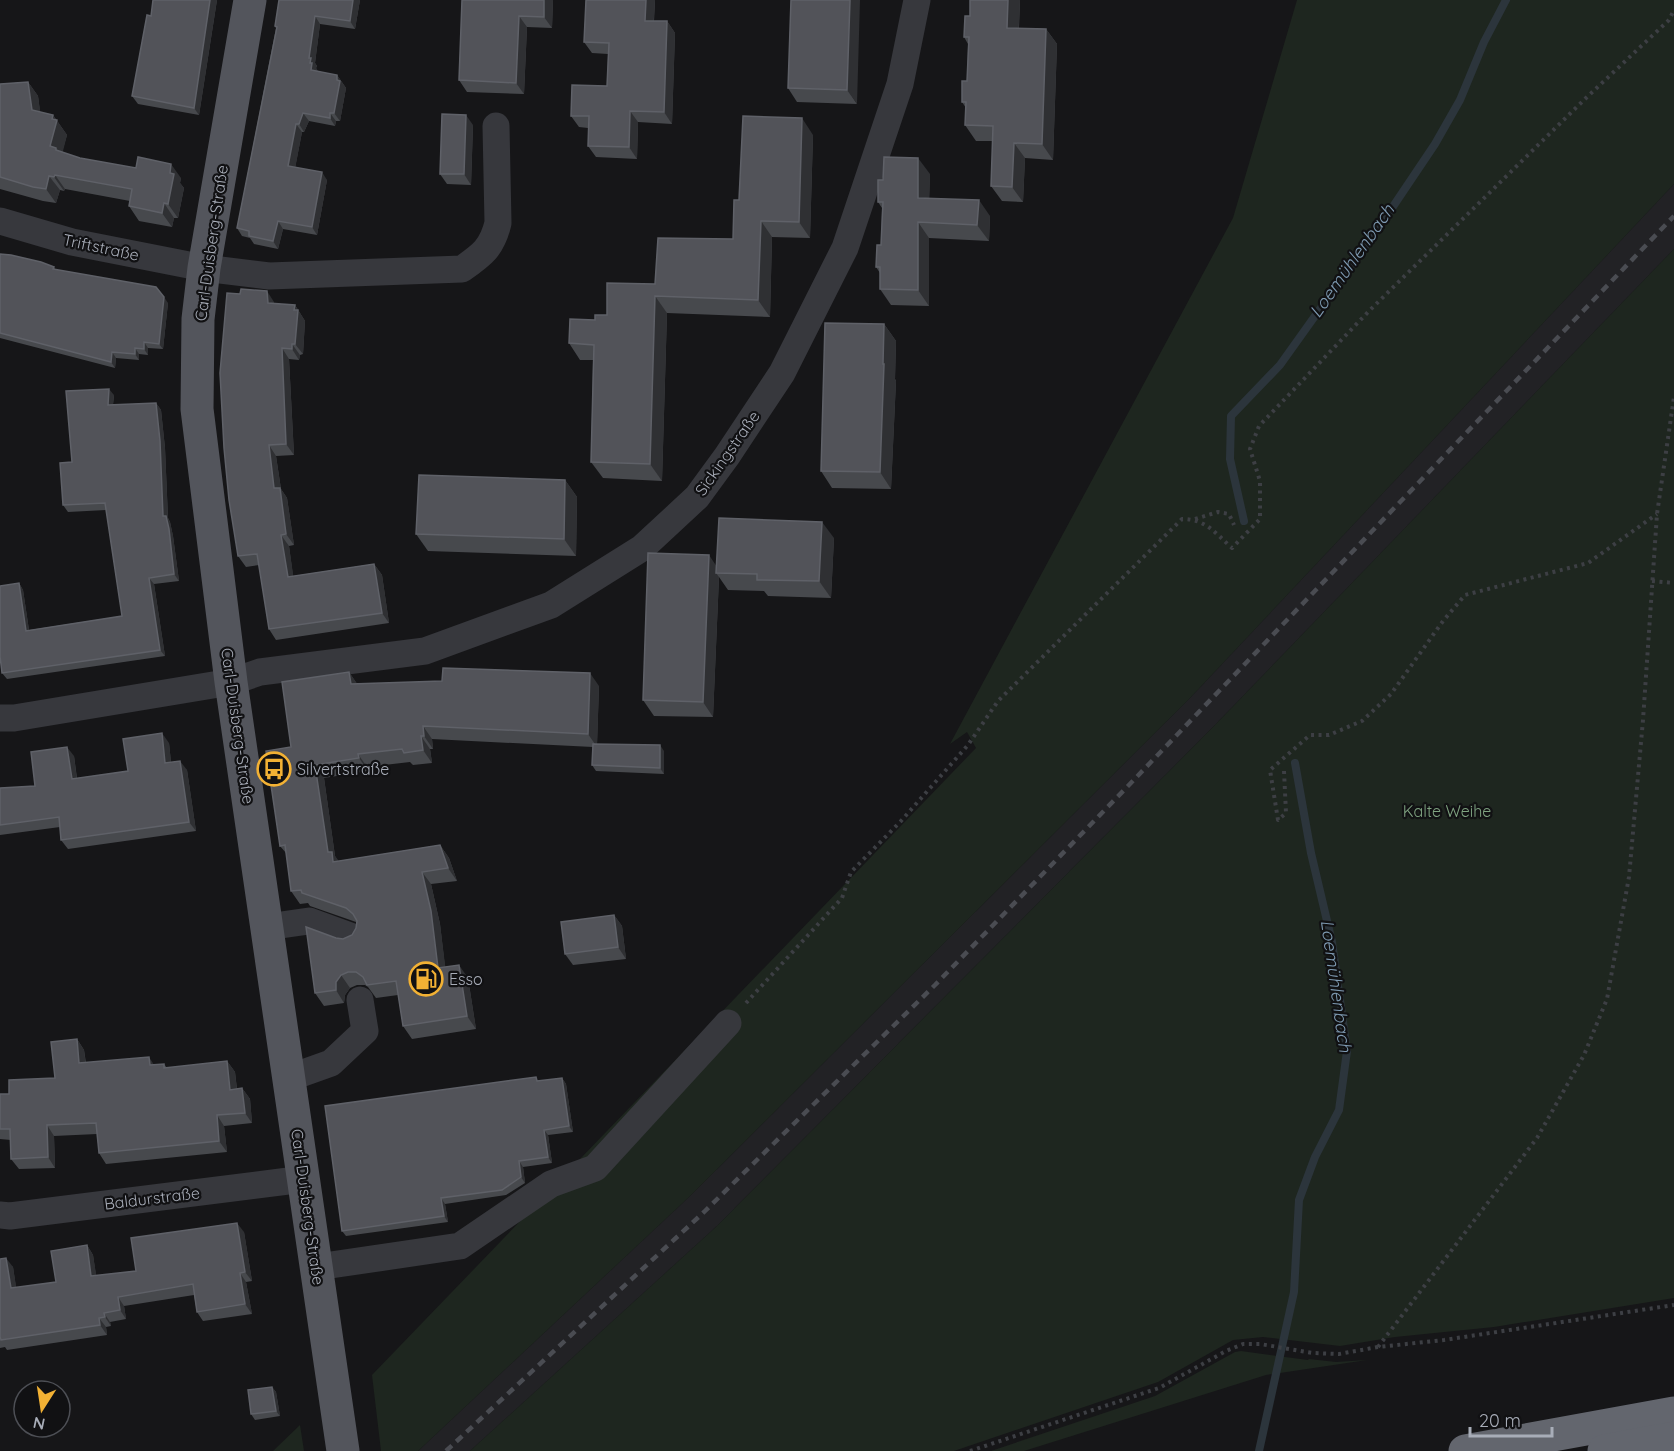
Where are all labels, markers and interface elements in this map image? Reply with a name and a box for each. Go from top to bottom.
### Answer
street label: Carl-Duisberg-Straße [190,164,232,322]
water label: Loemühlenbach [1304,199,1400,322]
street label: Triftstraße [61,229,141,265]
street label: Sickingstraße [690,407,764,499]
street label: Carl-Duisberg-Straße [217,647,259,805]
bus stop icon: Silvertstraße [256,751,292,787]
place label: Silvertstraße [297,759,389,779]
park label: Kalte Weihe [1403,801,1491,821]
water label: Loemühlenbach [1316,918,1357,1054]
fuel station icon: Esso [408,961,444,997]
place label: Esso [449,969,483,989]
street label: Carl-Duisberg-Straße [287,1128,329,1286]
street label: Baldurstraße [103,1182,201,1214]
north arrow [12,1379,72,1439]
scale bar [1470,1400,1552,1438]
text: 20 m [1479,1409,1521,1432]
text: N [31,1413,47,1435]

